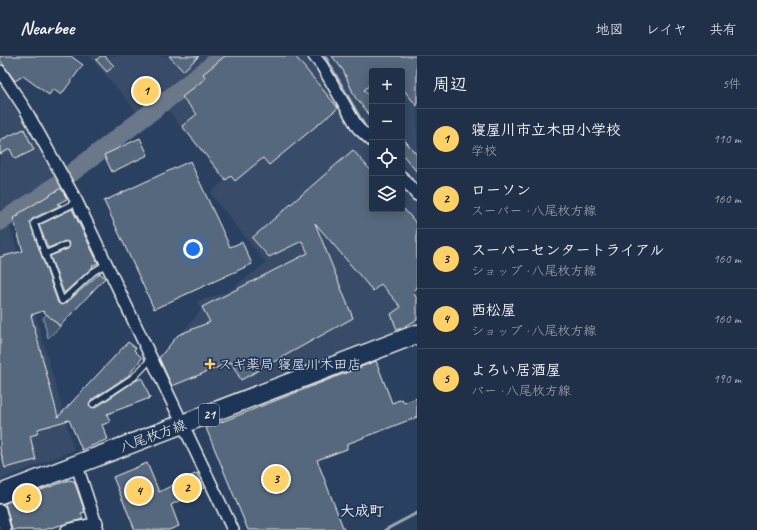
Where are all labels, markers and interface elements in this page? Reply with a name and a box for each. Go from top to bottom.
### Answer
text: Nearbee [20,16,74,40]
text: 地図 [596,21,624,38]
text: レイヤ [646,21,687,38]
text: 共有 [709,21,737,38]
map controls [369,68,405,212]
button: + [369,68,405,104]
text: 周辺 [433,74,467,95]
pin: 1 [133,76,159,106]
text: 5件 [722,76,741,92]
button: − [369,104,405,140]
text: 寝屋川市立木田小学校 [471,121,621,140]
text: 1 [443,131,449,147]
text: 110 m [713,131,741,147]
button: locate [369,140,405,176]
text: 学校 [471,143,497,159]
button: layers [369,176,405,212]
text: ローソン [471,181,531,200]
text: 2 [443,191,449,207]
text: 160 m [713,191,741,207]
text: スーパー · 八尾枚方線 [471,203,596,219]
your location [183,239,203,259]
text: スーパーセンタートライアル [471,241,664,260]
text: 3 [443,251,449,267]
text: 160 m [713,251,741,267]
text: ショップ · 八尾枚方線 [471,263,596,279]
text: 西松屋 [471,301,516,320]
text: 4 [443,311,449,327]
text: 160 m [713,311,741,327]
text: ショップ · 八尾枚方線 [471,323,596,339]
place label: スギ薬局 寝屋川木田店 [218,356,361,373]
marker: スギ薬局 寝屋川木田店 [205,359,215,369]
text: よろい居酒屋 [471,361,561,380]
text: 5 [443,371,449,387]
text: 190 m [713,371,741,387]
text: バー · 八尾枚方線 [471,383,571,399]
road number: 21 [199,404,219,426]
street label: 八尾枚方線 [117,416,189,456]
pin: 3 [263,464,289,494]
pin: 2 [174,473,200,503]
pin: 4 [126,476,152,506]
pin: 5 [14,483,40,513]
district label: 大成町 [339,502,385,521]

